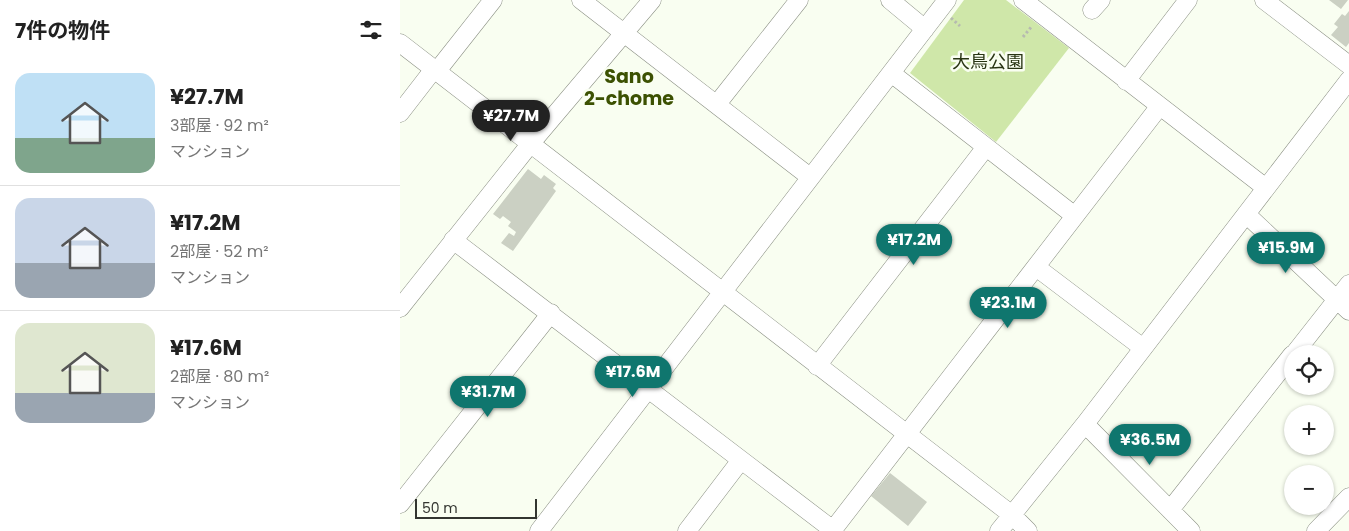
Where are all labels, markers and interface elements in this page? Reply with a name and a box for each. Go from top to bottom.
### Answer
text: 7件の物件 [15,16,110,45]
icon: filters [357,16,385,44]
park label: 大鳥公園 [952,49,1024,74]
district label: Sano 2-chome [584,63,674,112]
text: ¥27.7M [170,82,244,111]
icon: home [55,93,115,153]
pin: ¥27.7M [470,100,552,142]
text: ¥27.7M [483,104,539,127]
text: 3部屋 · 92 m² [170,114,269,137]
text: マンション [170,140,250,163]
text: ¥17.2M [170,208,240,237]
icon: home [55,218,115,278]
pin: ¥17.2M [873,224,955,266]
text: ¥17.2M [887,228,941,251]
pin: ¥15.9M [1245,232,1327,274]
text: ¥15.9M [1258,236,1314,259]
text: 2部屋 · 52 m² [170,240,268,263]
text: マンション [170,266,250,289]
pin: ¥23.1M [967,286,1049,329]
text: ¥23.1M [981,291,1035,314]
text: ¥17.6M [170,333,242,362]
icon: home [55,343,115,403]
map controls [1284,345,1334,515]
button: locate [1284,345,1334,395]
pin: ¥17.6M [592,356,674,398]
text: ¥17.6M [606,360,660,383]
text: 2部屋 · 80 m² [170,365,269,388]
pin: ¥31.7M [447,376,529,418]
text: ¥31.7M [461,380,515,403]
text: マンション [170,391,250,414]
button: + [1284,405,1334,455]
pin: ¥36.5M [1109,424,1191,466]
text: ¥36.5M [1120,428,1180,451]
button: − [1284,465,1334,515]
scale bar [415,496,538,519]
text: 50 m [422,498,458,518]

